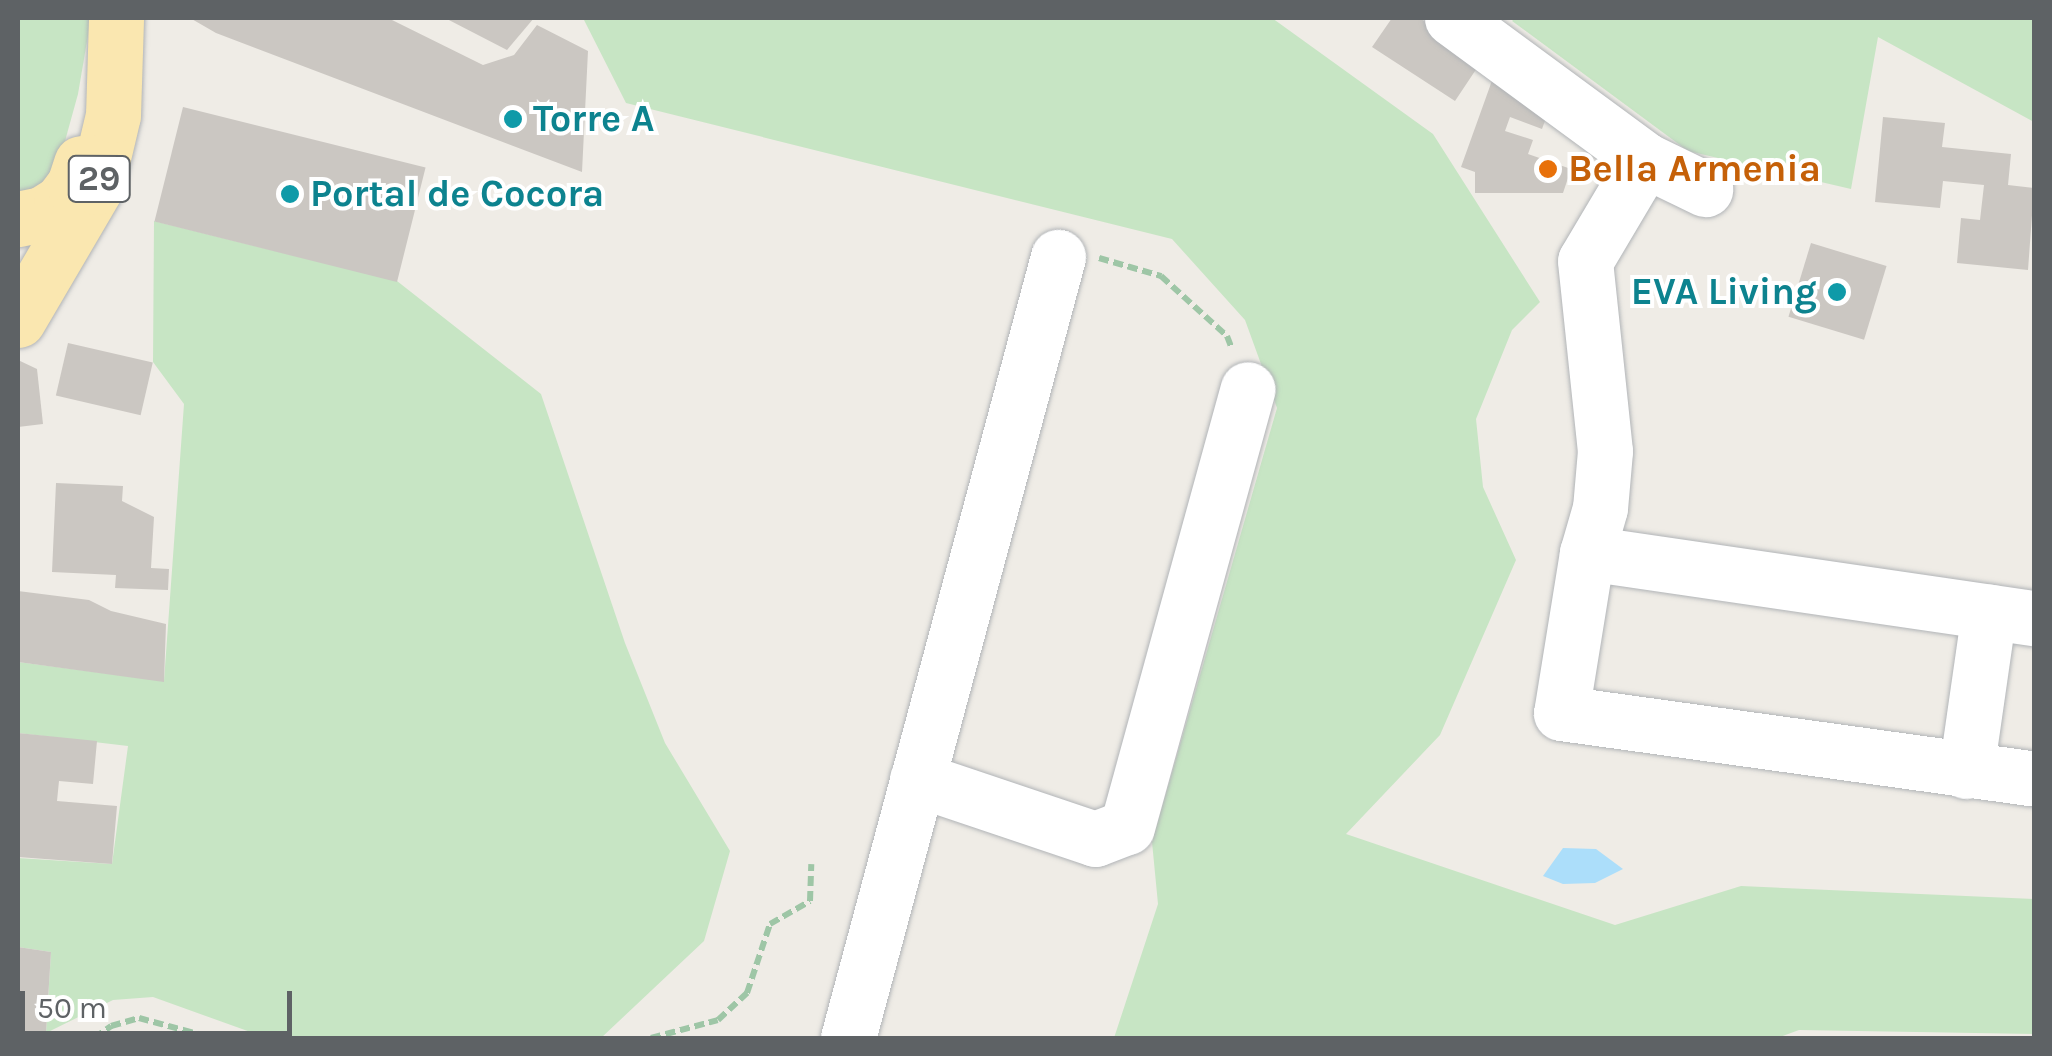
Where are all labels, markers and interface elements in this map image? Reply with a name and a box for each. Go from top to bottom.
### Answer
place label: Torre A [533,96,655,142]
marker: Torre A [502,108,524,130]
place label: Bella Armenia [1568,146,1821,192]
road number: 29 [66,149,132,209]
marker: Bella Armenia [1537,158,1559,180]
place label: Portal de Cocora [310,171,604,217]
marker: Portal de Cocora [279,183,301,205]
place label: EVA Living [1631,269,1817,315]
marker: EVA Living [1826,281,1848,303]
scale bar [25,971,298,1033]
text: 50 m [37,990,107,1026]

